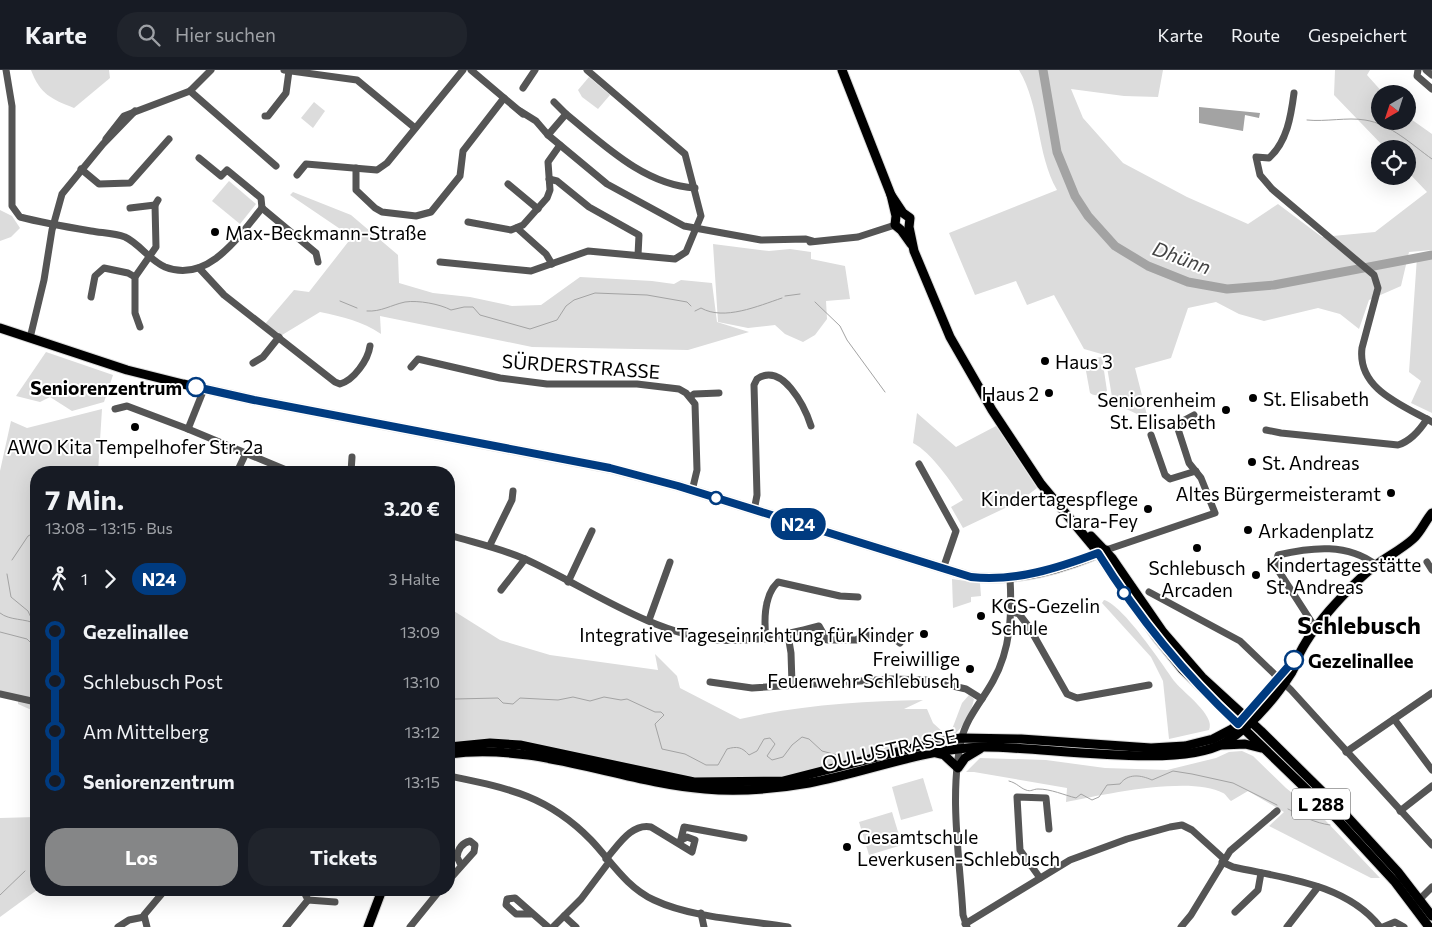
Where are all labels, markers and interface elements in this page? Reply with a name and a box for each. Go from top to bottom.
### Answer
search box [117,12,467,57]
text: Karte [25,20,87,49]
icon: search [135,21,163,49]
text: Hier suchen [175,23,276,46]
text: Karte [1158,24,1203,46]
text: Route [1231,24,1280,46]
text: Gespeichert [1308,24,1407,46]
north arrow [1371,85,1416,130]
map controls [1371,85,1416,185]
button: locate [1371,140,1416,185]
place label: Max-Beckmann-Straße [225,221,427,244]
marker: Max-Beckmann-Straße [209,226,221,238]
water label: Dhünn [1150,235,1214,279]
street label: SÜRDERSTRASSE [501,349,661,383]
place label: Haus 3 [1055,350,1113,373]
marker: Haus 3 [1039,355,1051,367]
place label: Seniorenzentrum [30,376,182,399]
marker: Seniorenzentrum [186,377,206,397]
place label: Haus 2 [981,382,1039,405]
marker: Haus 2 [1043,387,1055,399]
place label: St. Elisabeth [1263,387,1369,410]
place label: Seniorenheim St. Elisabeth [1097,388,1216,433]
marker: St. Elisabeth [1247,392,1259,404]
marker: Seniorenheim St. Elisabeth [1220,404,1232,416]
marker: AWO Kita Tempelhofer Str. 2a [129,421,141,433]
place label: AWO Kita Tempelhofer Str. 2a [7,435,263,458]
place label: St. Andreas [1262,451,1360,474]
marker: St. Andreas [1246,456,1258,468]
text: 7 Min. [45,482,124,516]
place label: Altes Bürgermeisteramt [1175,482,1381,505]
place label: Kindertagespflege Clara-Fey [981,487,1138,532]
marker: Altes Bürgermeisteramt [1385,487,1397,499]
unlabelled marker [709,491,723,505]
text: 3.20 € [384,497,440,520]
marker: Kindertagespflege Clara-Fey [1142,503,1154,515]
line badge: N24 [769,508,827,540]
text: N24 [781,513,815,535]
text: 13:08 – 13:15 · Bus [45,518,173,537]
place label: Arkadenplatz [1258,519,1374,542]
marker: Arkadenplatz [1242,524,1254,536]
marker: Schlebusch Arcaden [1191,542,1203,554]
place label: Kindertagesstätte St. Andreas [1266,553,1421,598]
place label: Schlebusch Arcaden [1148,556,1246,601]
icon: walk [45,565,73,593]
icon: forward [96,565,124,593]
text: N24 [142,568,176,590]
text: 1 [81,569,88,588]
text: 3 Halte [389,569,440,588]
marker: Kindertagesstätte St. Andreas [1250,569,1262,581]
unlabelled marker [1117,586,1131,600]
place label: KGS-Gezelin Schule [991,594,1100,639]
marker: KGS-Gezelin Schule [975,610,987,622]
district label: Schlebusch [1297,610,1421,639]
text: Gezelinallee [83,620,188,643]
text: 13:09 [400,622,440,641]
place label: Integrative Tageseinrichtung für Kinder [579,623,914,646]
marker: Integrative Tageseinrichtung für Kinder [918,628,930,640]
place label: Freiwillige Feuerwehr Schlebusch [767,647,960,692]
place label: Gezelinallee [1308,649,1413,672]
marker: Gezelinallee [1284,650,1304,670]
marker: Freiwillige Feuerwehr Schlebusch [964,663,976,675]
text: Schlebusch Post [83,670,223,693]
text: 13:10 [403,672,440,691]
text: Am Mittelberg [83,720,209,743]
text: 13:12 [405,722,440,741]
street label: OULUSTRASSE [820,724,958,774]
text: Seniorenzentrum [83,770,235,793]
text: 13:15 [404,772,440,791]
road number: L 288 [1292,789,1350,820]
place label: Gesamtschule Leverkusen-Schlebusch [857,825,1060,870]
button: Los [45,828,238,886]
button: Tickets [248,828,440,886]
marker: Gesamtschule Leverkusen-Schlebusch [841,841,853,853]

